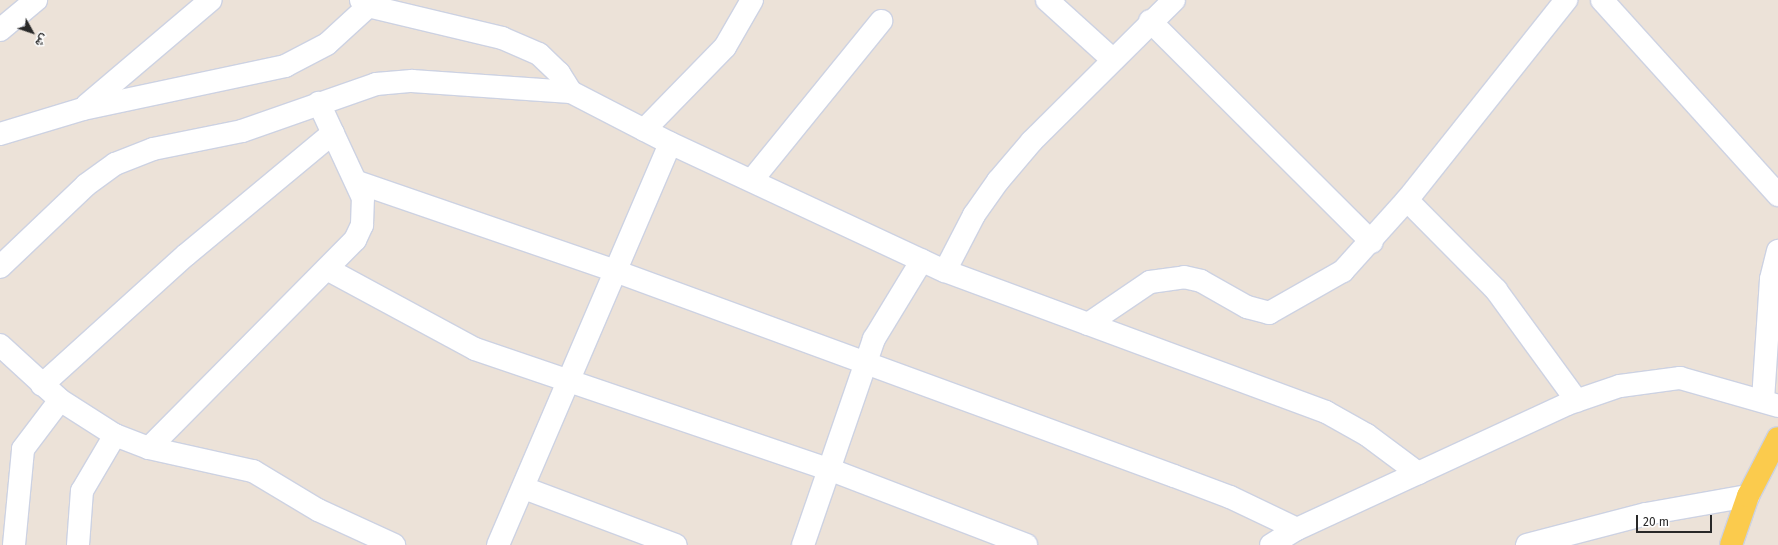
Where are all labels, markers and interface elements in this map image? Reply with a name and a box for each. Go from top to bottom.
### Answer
north arrow [12,12,52,52]
text: ش [32,31,51,49]
scale bar [1638,507,1714,533]
text: 20 m [1643,515,1669,529]

